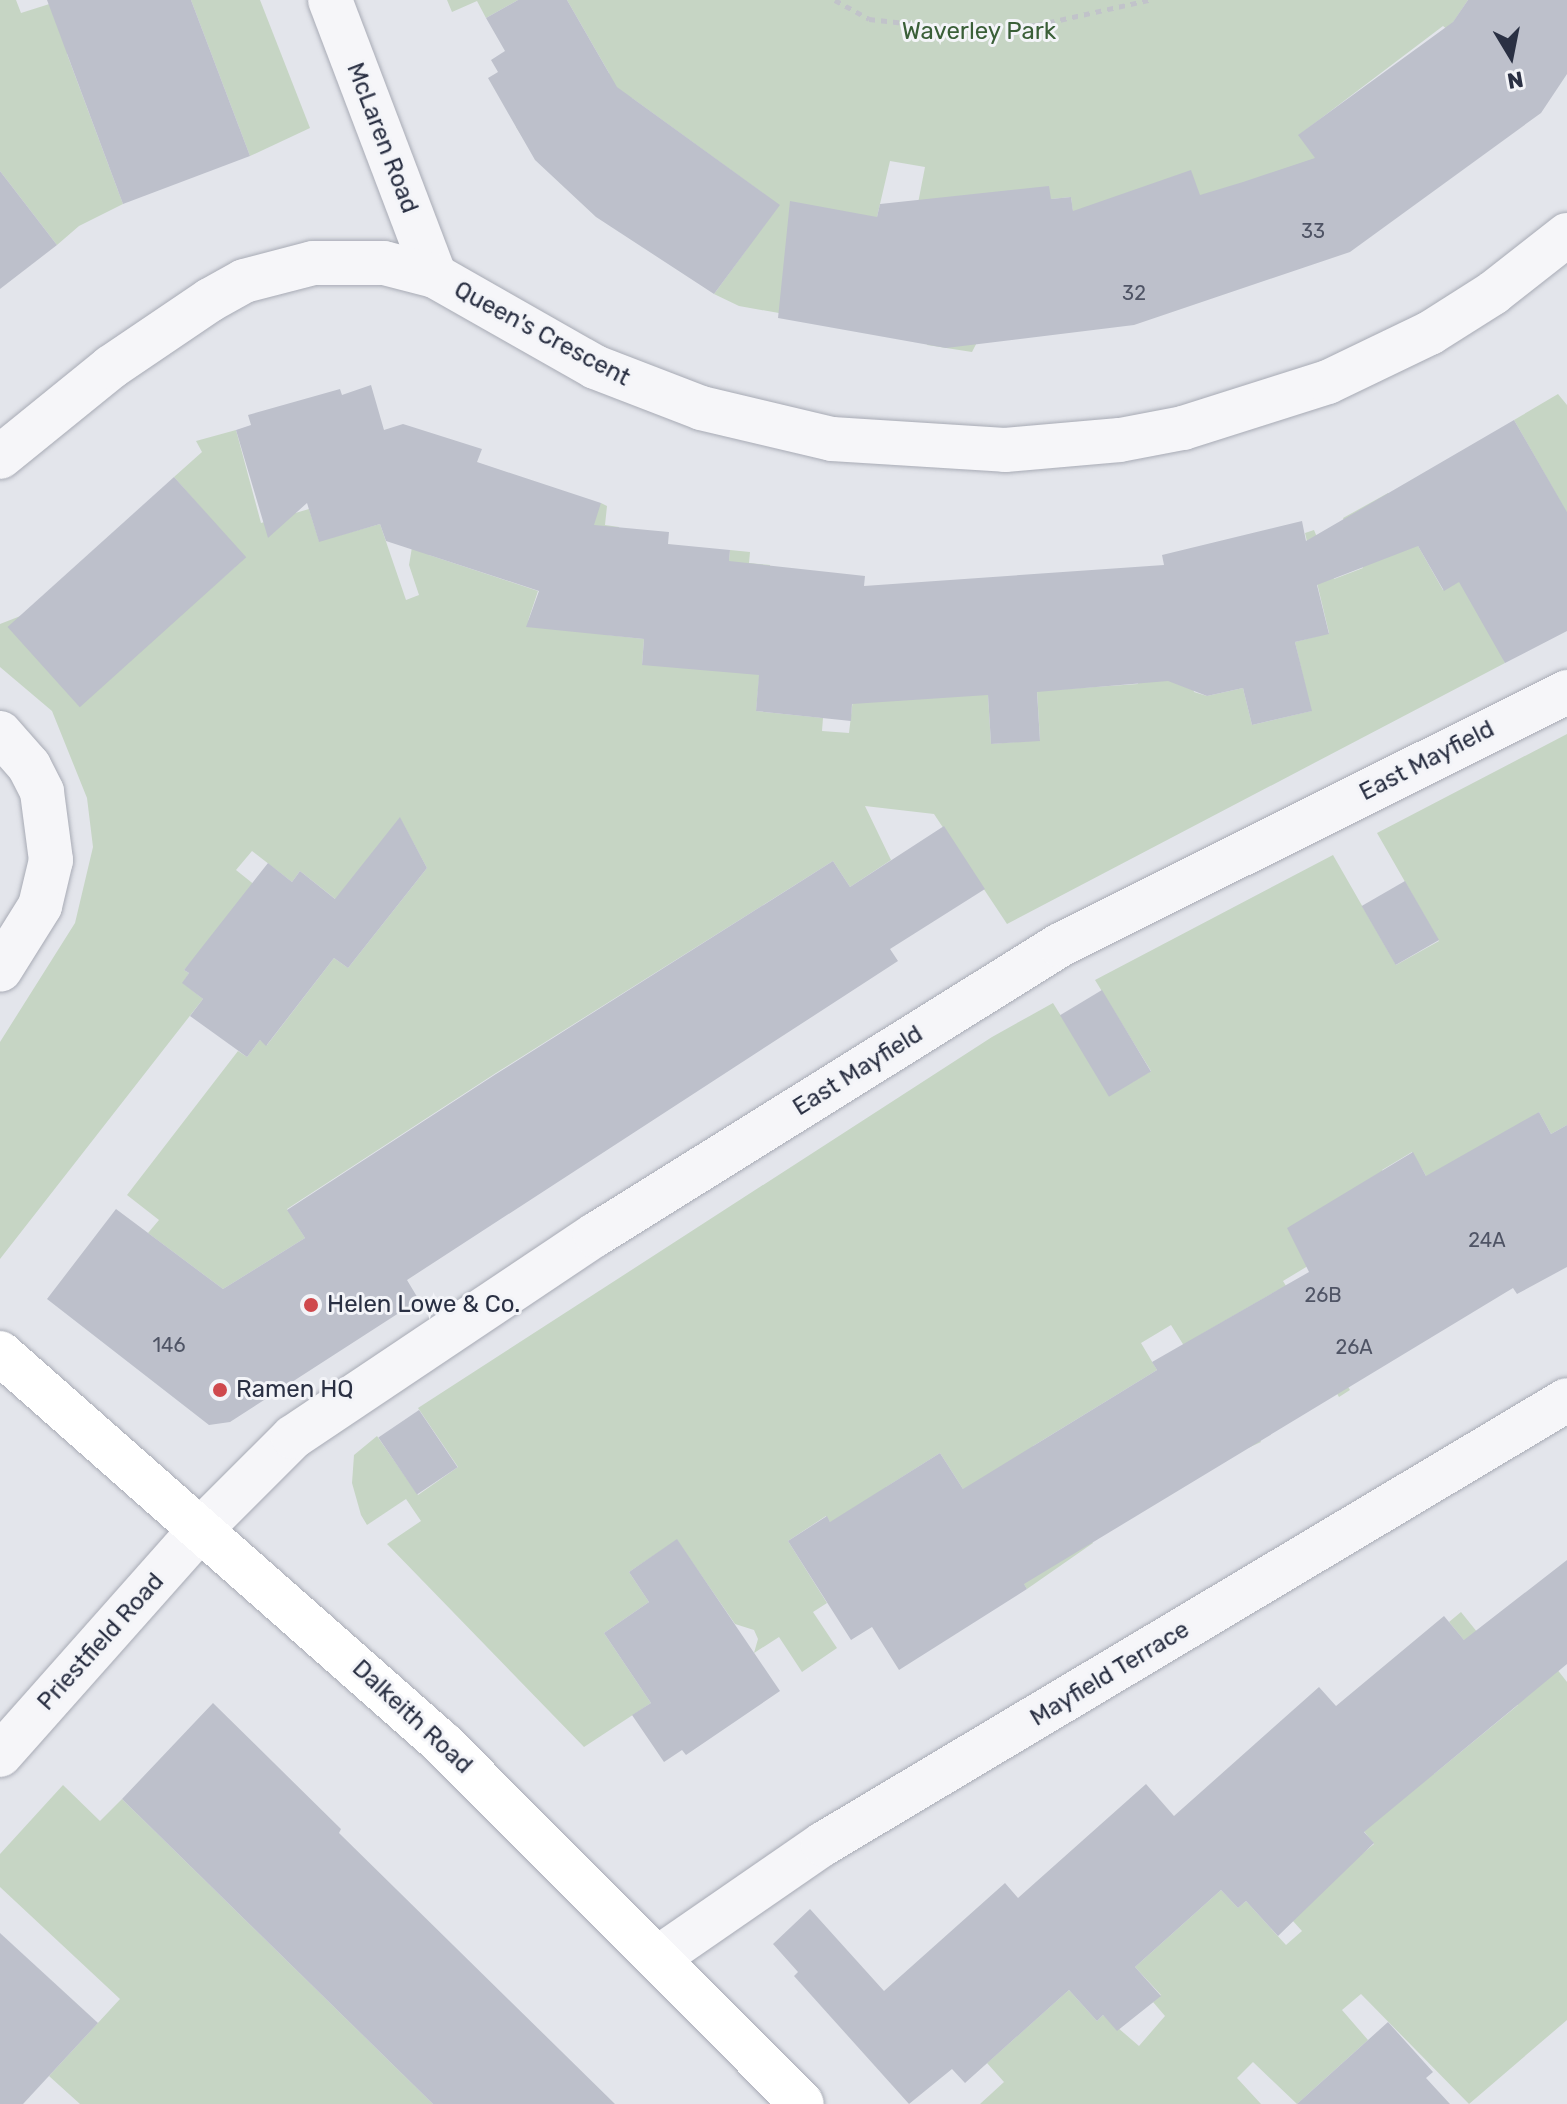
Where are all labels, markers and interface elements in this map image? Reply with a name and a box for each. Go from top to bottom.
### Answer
north arrow [1471,16,1551,96]
park label: Waverley Park [902,18,1056,46]
street label: McLaren Road [340,59,424,217]
text: N [1505,65,1525,95]
house number: 33 [1301,219,1325,243]
street label: Queen's Crescent [449,275,635,393]
house number: 32 [1122,281,1146,305]
street label: East Mayfield [1355,715,1499,807]
street label: East Mayfield [788,1020,928,1122]
house number: 24A [1468,1228,1506,1252]
house number: 26B [1304,1283,1342,1307]
place label: Helen Lowe & Co. [327,1291,520,1319]
marker: Helen Lowe & Co. [302,1296,320,1314]
house number: 146 [152,1333,186,1357]
house number: 26A [1335,1335,1373,1359]
place label: Ramen HQ [236,1376,354,1404]
marker: Ramen HQ [211,1381,229,1399]
street label: Priestfield Road [32,1567,170,1717]
street label: Mayfield Terrace [1025,1615,1195,1733]
street label: Dalkeith Road [346,1654,478,1780]

